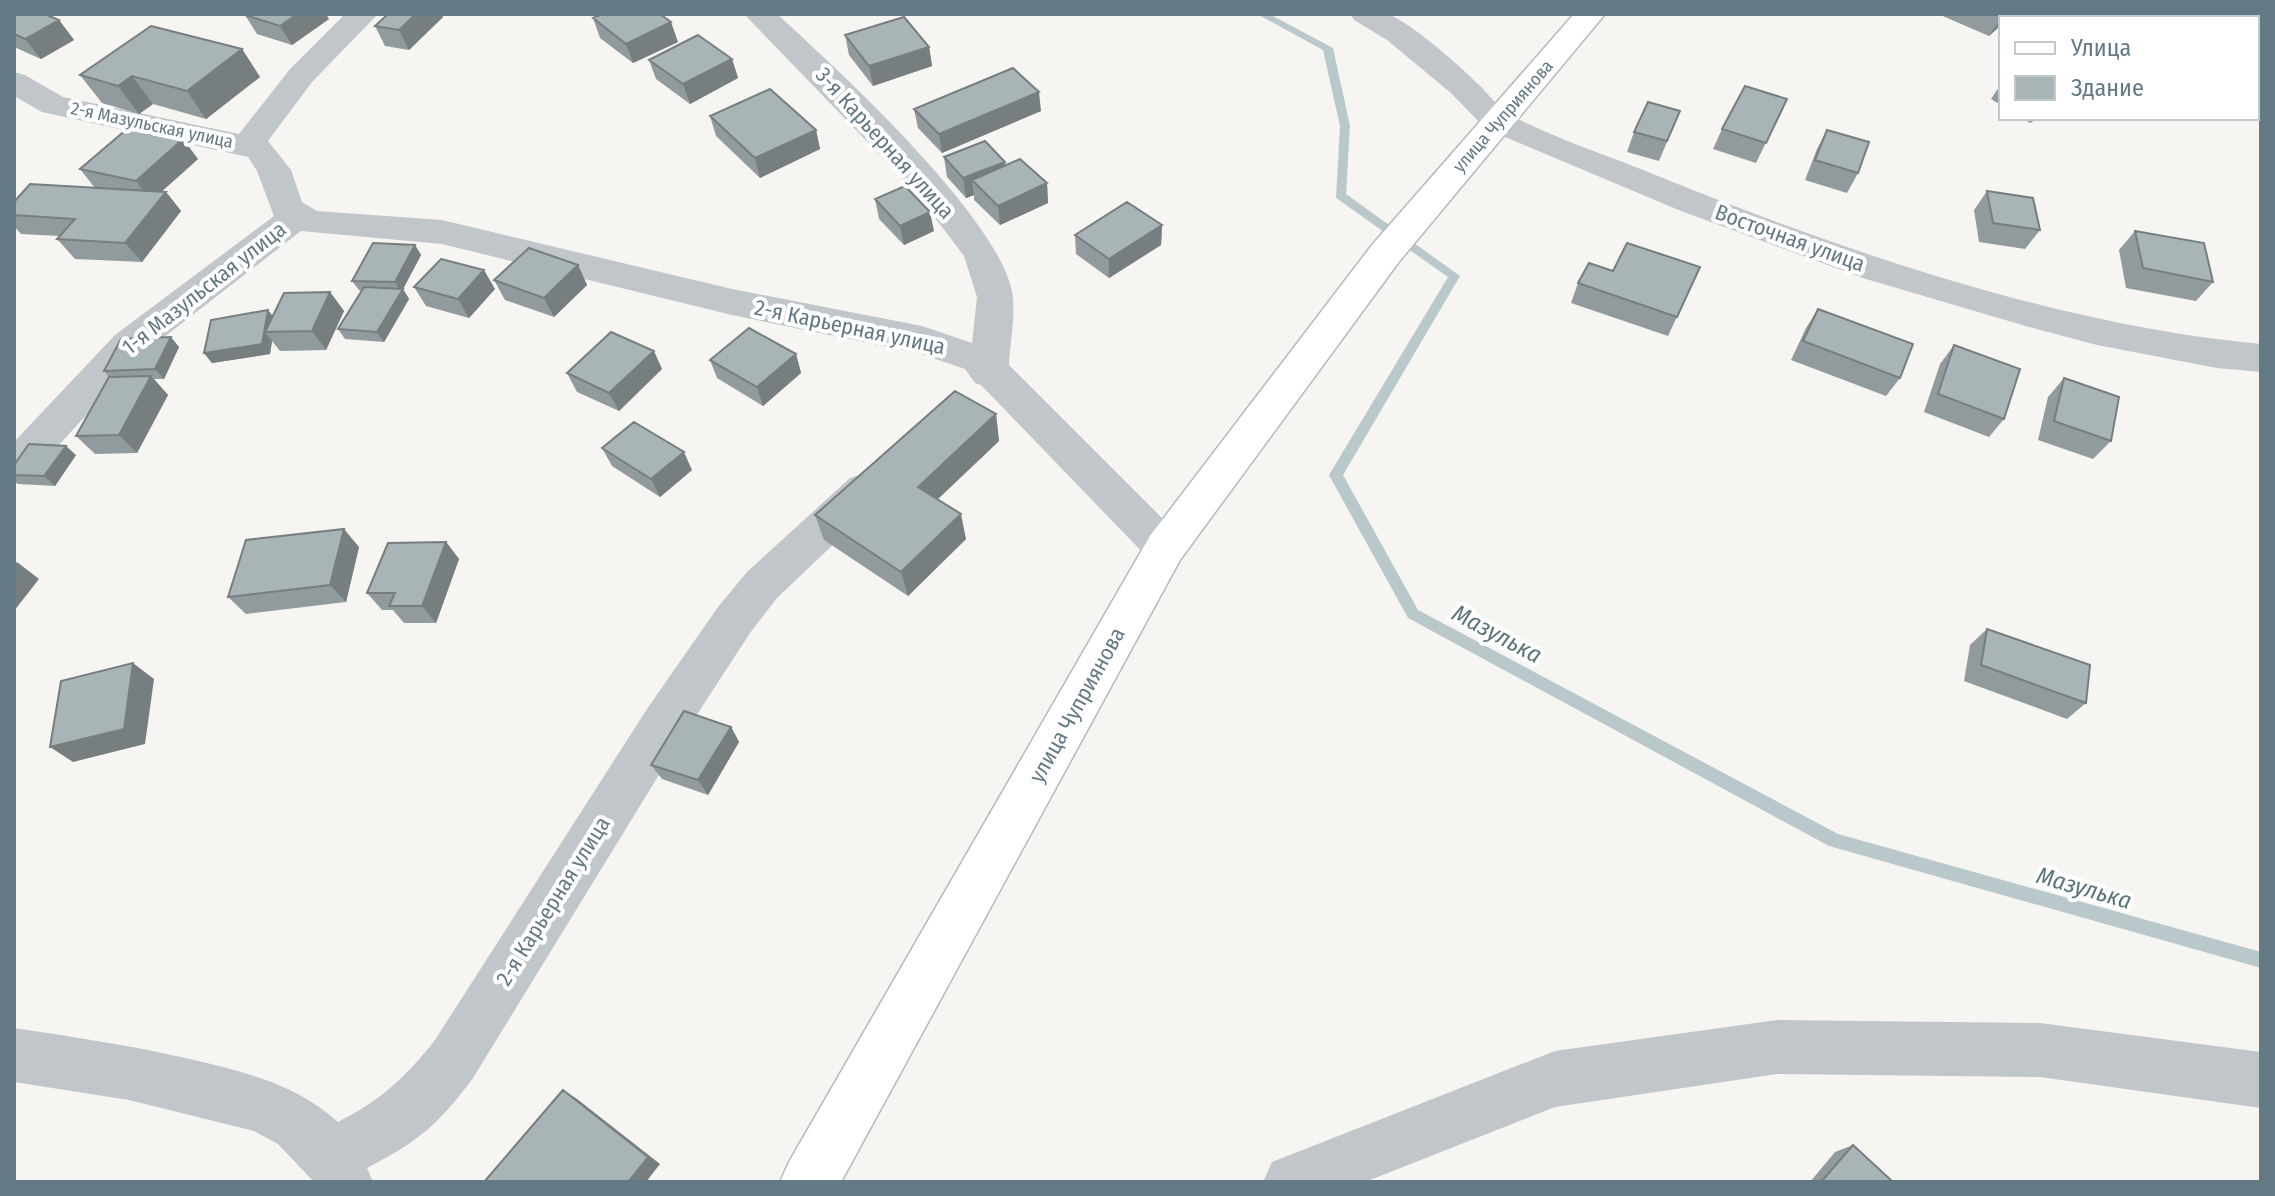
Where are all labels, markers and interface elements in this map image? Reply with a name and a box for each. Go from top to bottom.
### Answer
legend [1999,16,2259,120]
text: Улица [2070,34,2131,62]
street label: улица Чуприянова [1448,55,1558,177]
street label: 3-я Карьерная улица [810,62,960,224]
text: Здание [2071,74,2144,102]
street label: 2-я Мазульская улица [69,97,235,153]
street label: Восточная улица [1711,198,1869,278]
street label: 1-я Мазульская улица [117,216,291,360]
street label: 2-я Карьерная улица [752,294,948,360]
water label: Мазулька [1447,599,1547,669]
street label: улица Чуприянова [1023,623,1131,787]
street label: 2-я Карьерная улица [490,812,616,990]
water label: Мазулька [2033,861,2135,915]

